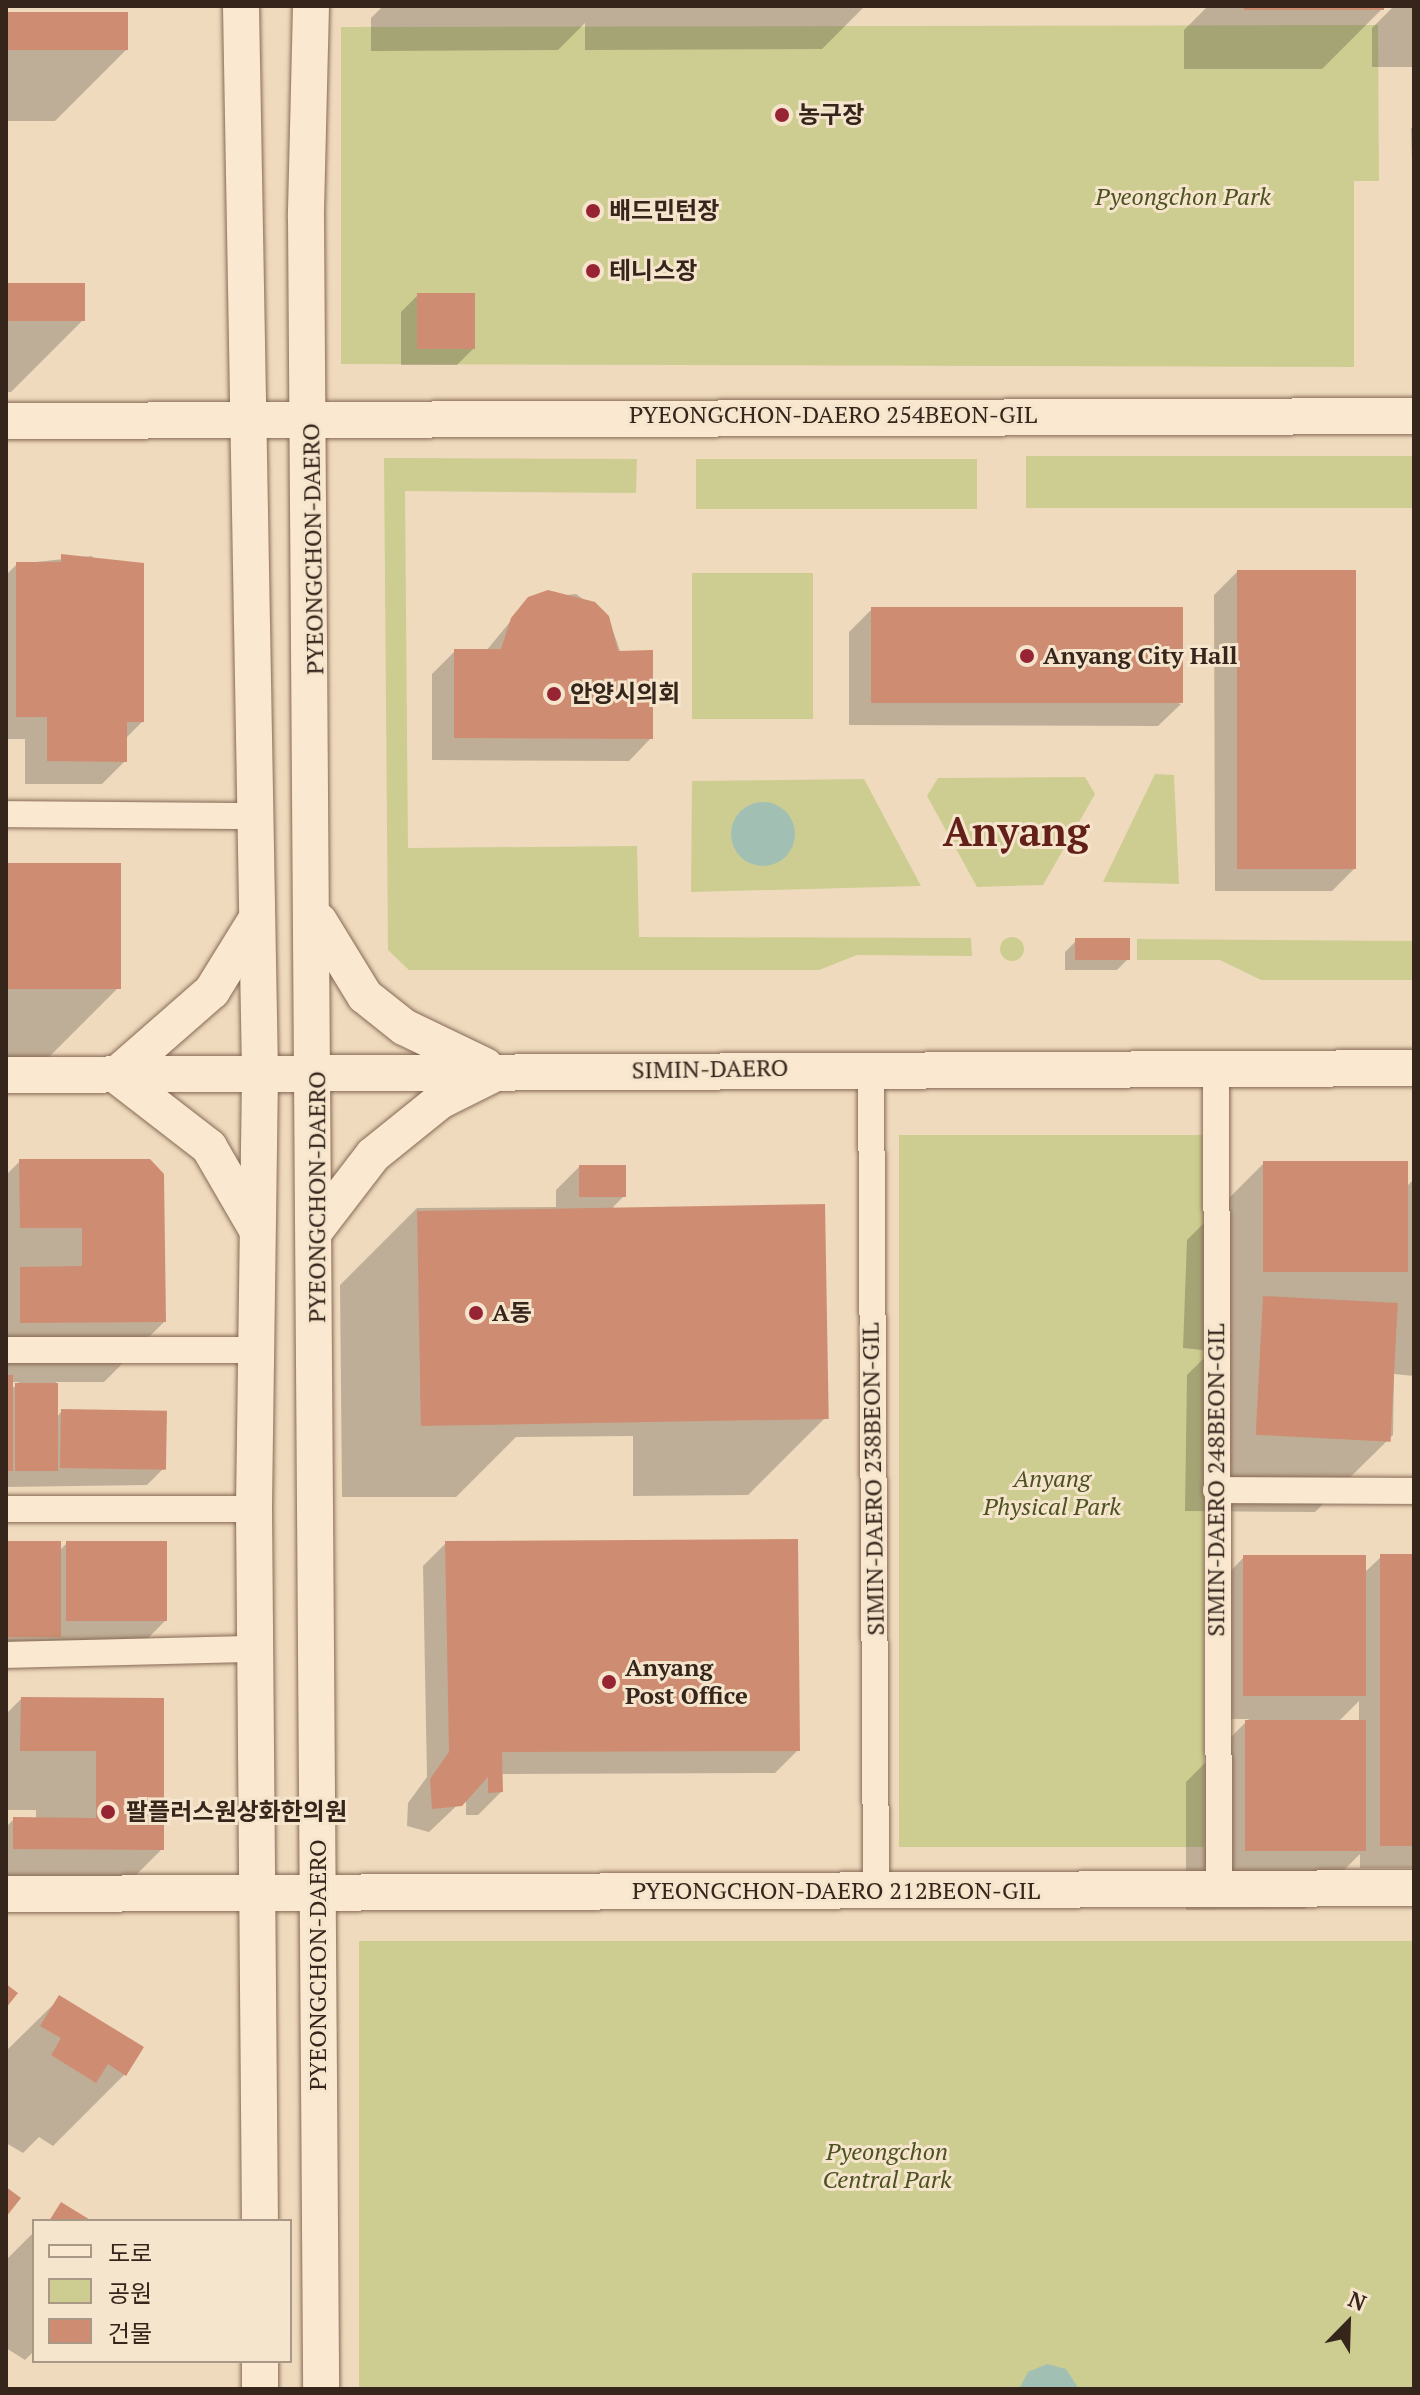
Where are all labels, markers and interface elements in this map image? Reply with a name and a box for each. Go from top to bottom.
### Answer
place label: 농구장 [798,101,864,129]
marker: 농구장 [773,106,791,124]
park label: Pyeongchon Park [1095,183,1271,211]
place label: 배드민턴장 [609,197,719,225]
marker: 배드민턴장 [584,202,602,220]
place label: 테니스장 [609,257,697,285]
marker: 테니스장 [584,262,602,280]
street label: PYEONGCHON-DAERO 254BEON-GIL [629,401,1037,429]
street label: PYEONGCHON-DAERO [296,423,330,675]
place label: Anyang City Hall [1043,642,1237,670]
marker: Anyang City Hall [1018,647,1036,665]
place label: 안양시의회 [570,680,680,708]
marker: 안양시의회 [545,685,563,703]
district label: Anyang [943,807,1089,855]
street label: SIMIN-DAERO [631,1053,789,1085]
street label: PYEONGCHON-DAERO [303,1071,331,1323]
place label: A동 [492,1299,532,1327]
marker: A동 [467,1304,485,1322]
street label: SIMIN-DAERO 238BEON-GIL [856,1322,890,1636]
street label: SIMIN-DAERO 248BEON-GIL [1202,1323,1230,1637]
park label: Anyang Physical Park [983,1465,1121,1521]
place label: Anyang Post Office [625,1654,748,1710]
marker: Anyang Post Office [600,1673,618,1691]
place label: 팔플러스원상화한의원 [126,1798,347,1826]
marker: 팔플러스원상화한의원 [97,1801,119,1823]
street label: PYEONGCHON-DAERO [304,1839,332,2091]
street label: PYEONGCHON-DAERO 212BEON-GIL [632,1877,1040,1905]
park label: Pyeongchon Central Park [823,2138,951,2194]
legend [32,2219,292,2363]
text: 도로 [108,2237,152,2269]
text: 공원 [108,2277,152,2309]
north arrow [1308,2283,1388,2363]
text: N [1344,2284,1371,2317]
text: 건물 [108,2317,152,2349]

